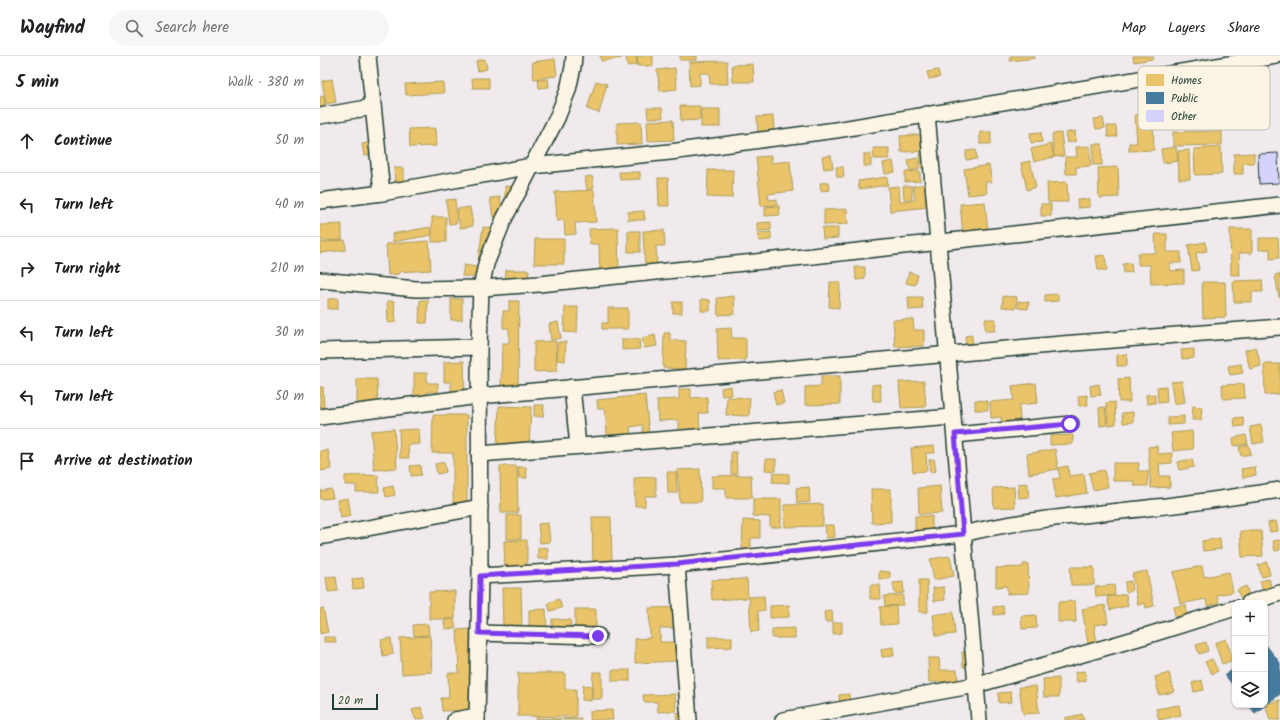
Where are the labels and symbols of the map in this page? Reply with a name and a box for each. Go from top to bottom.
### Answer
legend [1138,66,1270,130]
text: Homes [1171,72,1202,90]
text: Public [1171,90,1198,108]
text: Other [1171,108,1198,126]
route start [1061,415,1079,433]
route end [589,627,607,645]
scale bar [332,692,378,711]

